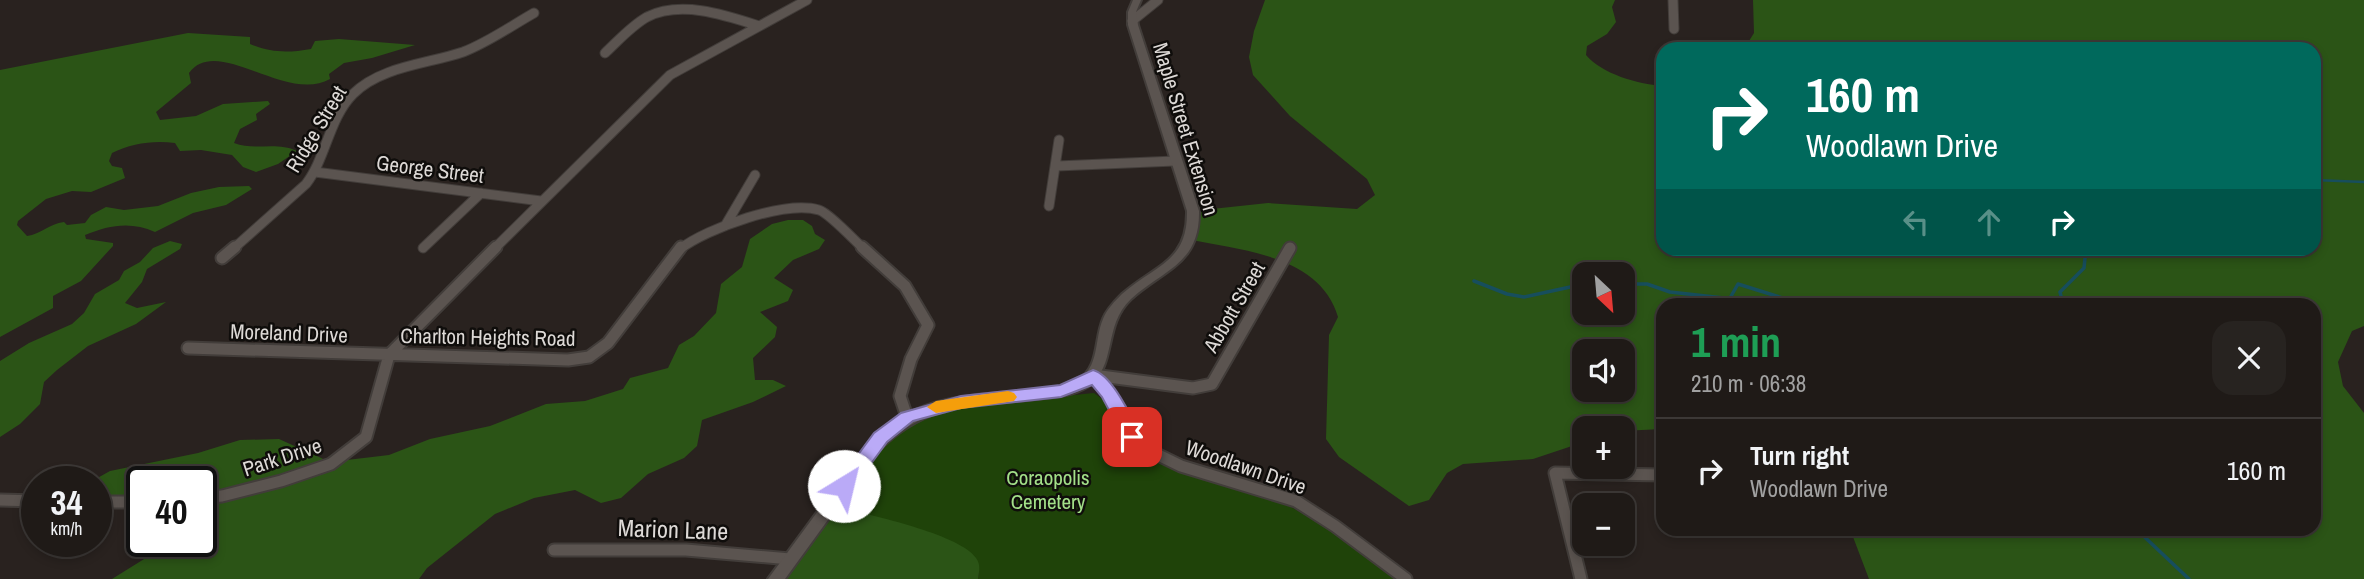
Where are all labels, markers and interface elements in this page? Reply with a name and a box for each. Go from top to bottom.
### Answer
street label: Maple Street Extension [1146,39,1226,219]
text: 160 m [1806,61,1920,127]
icon: right [1691,70,1782,161]
street label: Ridge Street [279,80,353,178]
text: Woodlawn Drive [1806,124,1998,167]
street label: George Street [375,148,486,190]
icon: left [1897,203,1935,241]
icon: ahead [1970,203,2008,241]
icon: right [2043,203,2081,241]
street label: Abbott Street [1196,256,1272,359]
north arrow [1572,262,1634,326]
map controls [1572,262,1635,556]
text: 1 min [1691,314,1781,370]
street label: Moreland Drive [230,316,348,350]
street label: Charlton Heights Road [400,321,576,353]
button: close [2212,321,2286,395]
button: sound [1572,339,1635,402]
text: 210 m · 06:38 [1691,368,1806,399]
pin [1102,407,1162,467]
button: + [1572,416,1635,479]
icon: arrive [1113,418,1151,456]
street label: Park Drive [239,431,325,483]
street label: Woodlawn Drive [1182,433,1310,501]
text: Turn right [1750,438,1849,473]
position arrow [807,449,881,523]
icon: right [1691,452,1729,490]
text: 160 m [2227,453,2286,488]
park label: Coraopolis Cemetery [1006,463,1090,516]
speed limit sign: 40 [126,466,217,557]
text: Woodlawn Drive [1750,473,1888,504]
text: 34 [51,479,82,526]
button: − [1572,493,1635,556]
street label: Marion Lane [617,511,729,547]
text: km/h [51,516,83,541]

